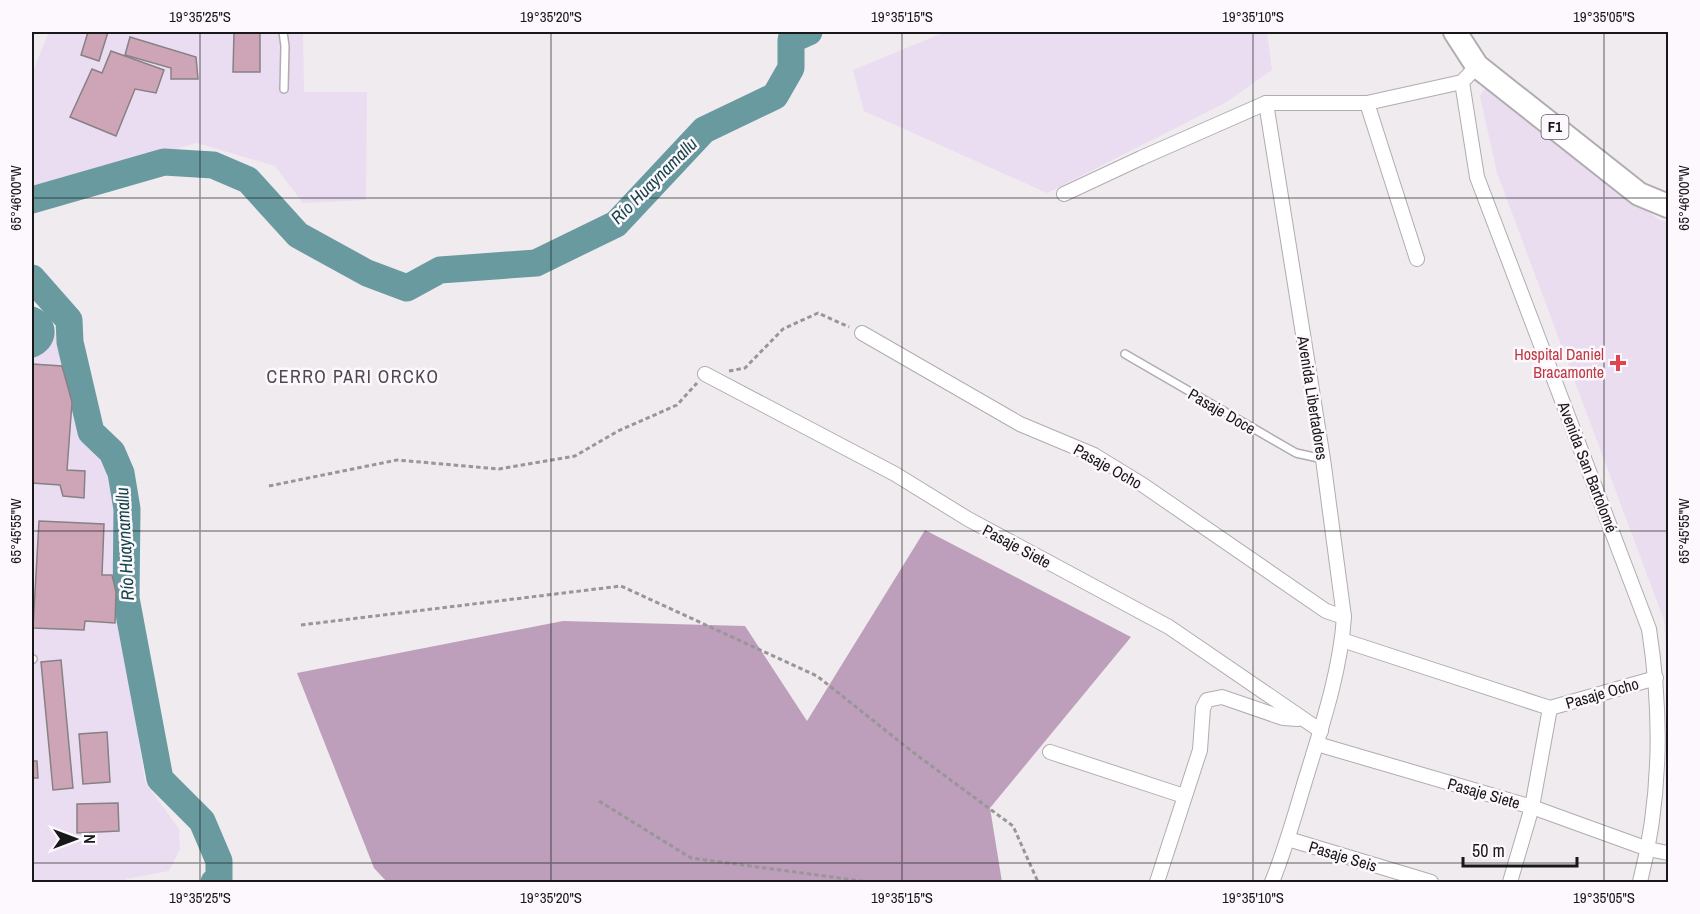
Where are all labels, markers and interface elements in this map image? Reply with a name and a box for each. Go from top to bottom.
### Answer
text: 19°35'25"S [169,6,231,27]
text: 19°35'20"S [520,6,582,27]
text: 19°35'15"S [871,6,933,27]
text: 19°35'10"S [1222,6,1284,27]
text: 19°35'05"S [1573,6,1635,27]
road number: F1 [1542,115,1568,139]
water label: Río Huaynamallu [605,132,703,230]
text: 65°46'00"W [5,165,26,231]
text: 65°46'00"W [1673,165,1694,231]
street label: Avenida Libertadores [1292,333,1334,462]
place label: Hospital Daniel Bracamonte [1514,343,1604,383]
marker: Hospital Daniel Bracamonte [1609,354,1627,372]
district label: CERRO PARI ORCKO [266,364,440,389]
street label: Pasaje Doce [1184,383,1260,439]
street label: Avenida San Bartolomé [1553,398,1623,536]
street label: Pasaje Ocho [1070,438,1146,494]
water label: Río Huaynamallu [109,487,140,601]
text: 65°45'55"W [5,498,26,564]
text: 65°45'55"W [1673,498,1694,564]
street label: Pasaje Siete [979,519,1055,573]
street label: Pasaje Ocho [1563,672,1641,714]
street label: Pasaje Siete [1445,772,1523,814]
north arrow [45,809,105,869]
scale bar [1463,830,1577,868]
text: N [79,834,101,844]
street label: Pasaje Seis [1306,835,1380,877]
text: 50 m [1472,838,1505,863]
text: 19°35'25"S [169,887,231,908]
text: 19°35'20"S [520,887,582,908]
text: 19°35'15"S [871,887,933,908]
text: 19°35'10"S [1222,887,1284,908]
text: 19°35'05"S [1573,887,1635,908]

